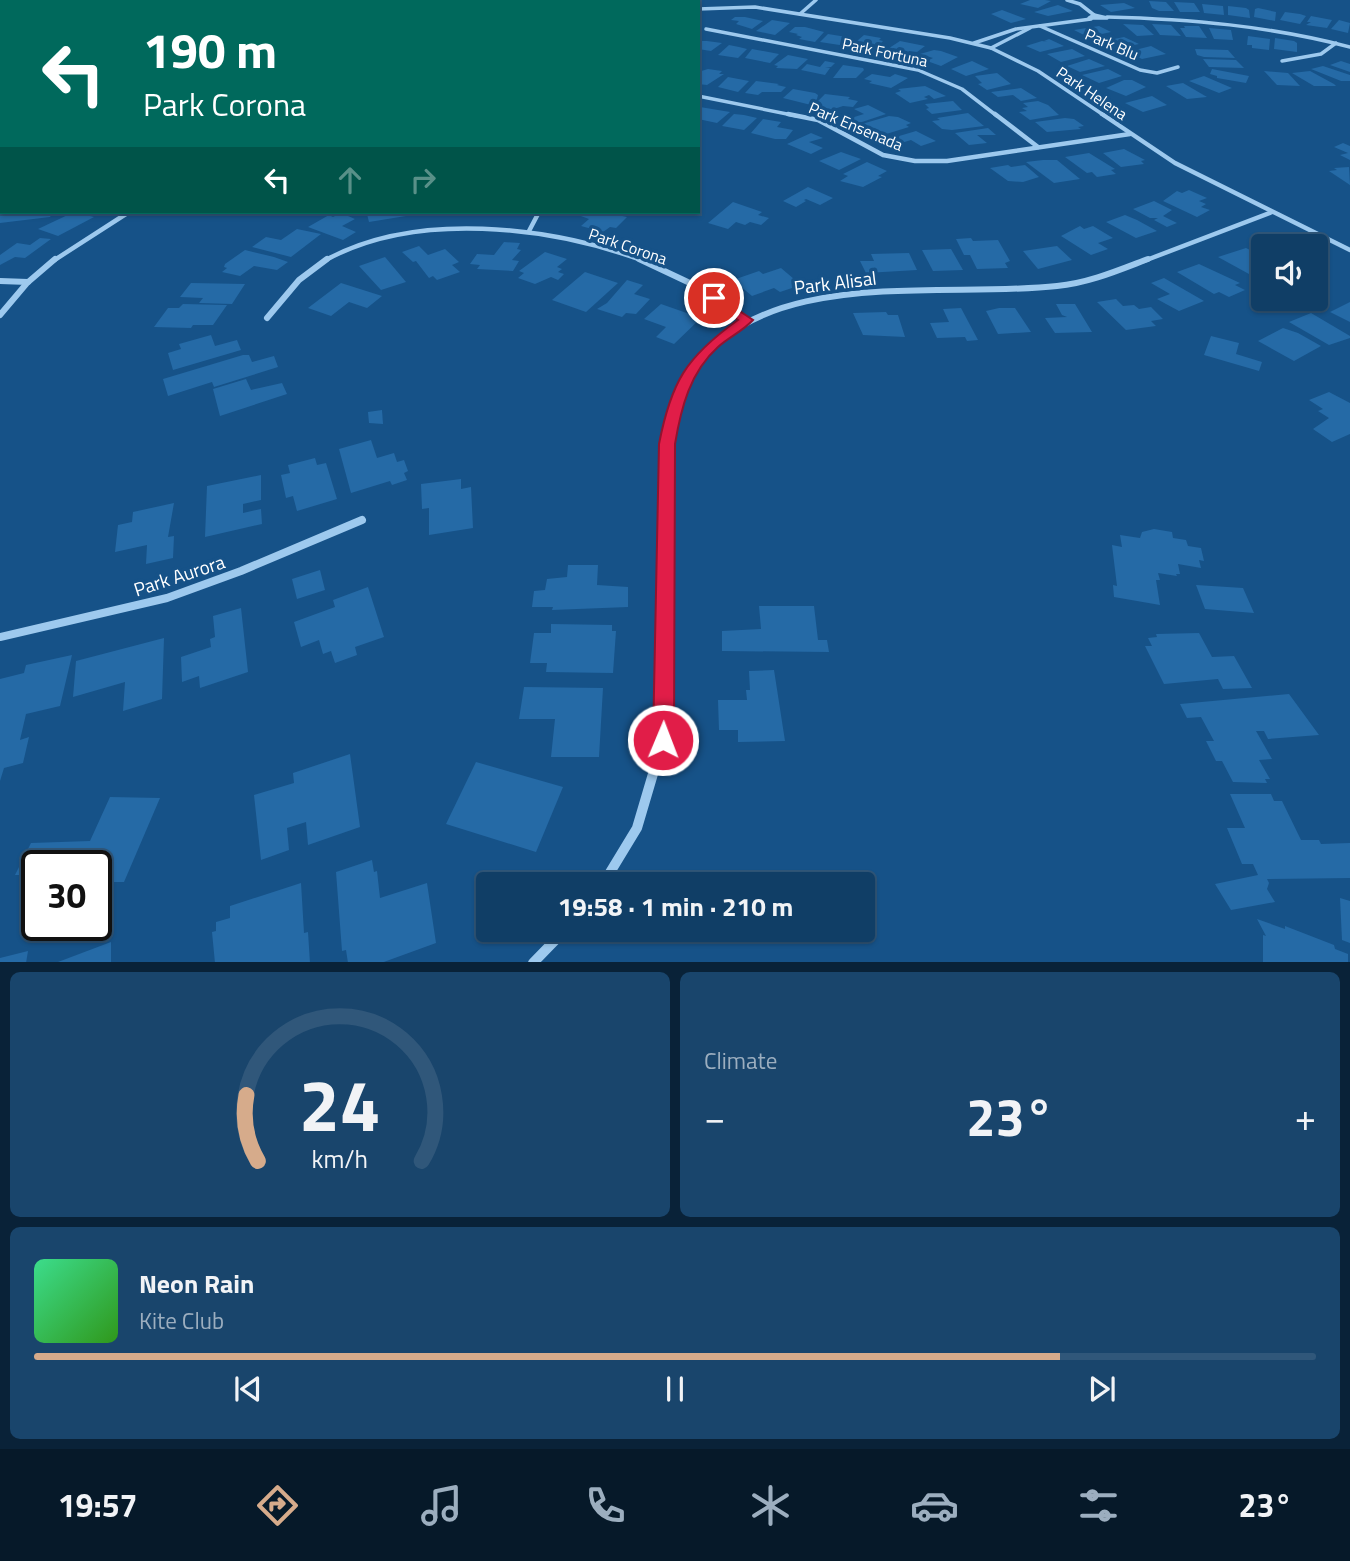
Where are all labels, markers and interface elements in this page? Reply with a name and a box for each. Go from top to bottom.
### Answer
text: 190 m [143,12,277,87]
street label: Park Blu [1081,22,1143,66]
icon: left [28,28,119,119]
street label: Park Fortuna [840,31,930,73]
street label: Park Helena [1052,60,1132,126]
text: Park Corona [143,80,306,128]
street label: Park Ensenada [805,95,907,157]
icon: left [258,161,296,199]
icon: ahead [331,161,369,199]
icon: right [404,161,442,199]
street label: Park Corona [586,221,670,271]
map controls [1251,234,1328,311]
button: sound [1251,234,1328,311]
street label: Park Alisal [792,263,878,301]
pin [684,268,744,328]
icon: arrive [695,279,733,317]
street label: Park Aurora [130,546,229,603]
position arrow [626,703,700,777]
speed limit sign: 30 [21,850,112,941]
text: 19:58 · 1 min · 210 m [558,887,793,926]
text: Climate [704,1043,777,1078]
text: 24 [299,1049,381,1159]
text: 23° [966,1077,1054,1156]
text: − [704,1088,725,1146]
text: + [1295,1088,1316,1146]
text: km/h [312,1139,368,1177]
text: Neon Rain [139,1264,254,1303]
text: Kite Club [139,1303,224,1338]
icon: previous [229,1370,267,1408]
icon: pause [656,1370,694,1408]
icon: next [1083,1370,1121,1408]
text: 19:57 [58,1481,138,1529]
icon: directions [253,1481,302,1530]
icon: music [417,1481,466,1530]
icon: phone [581,1481,630,1530]
icon: climate [746,1481,795,1530]
icon: car [910,1481,959,1530]
icon: filters [1074,1481,1123,1530]
text: 23° [1238,1481,1292,1529]

